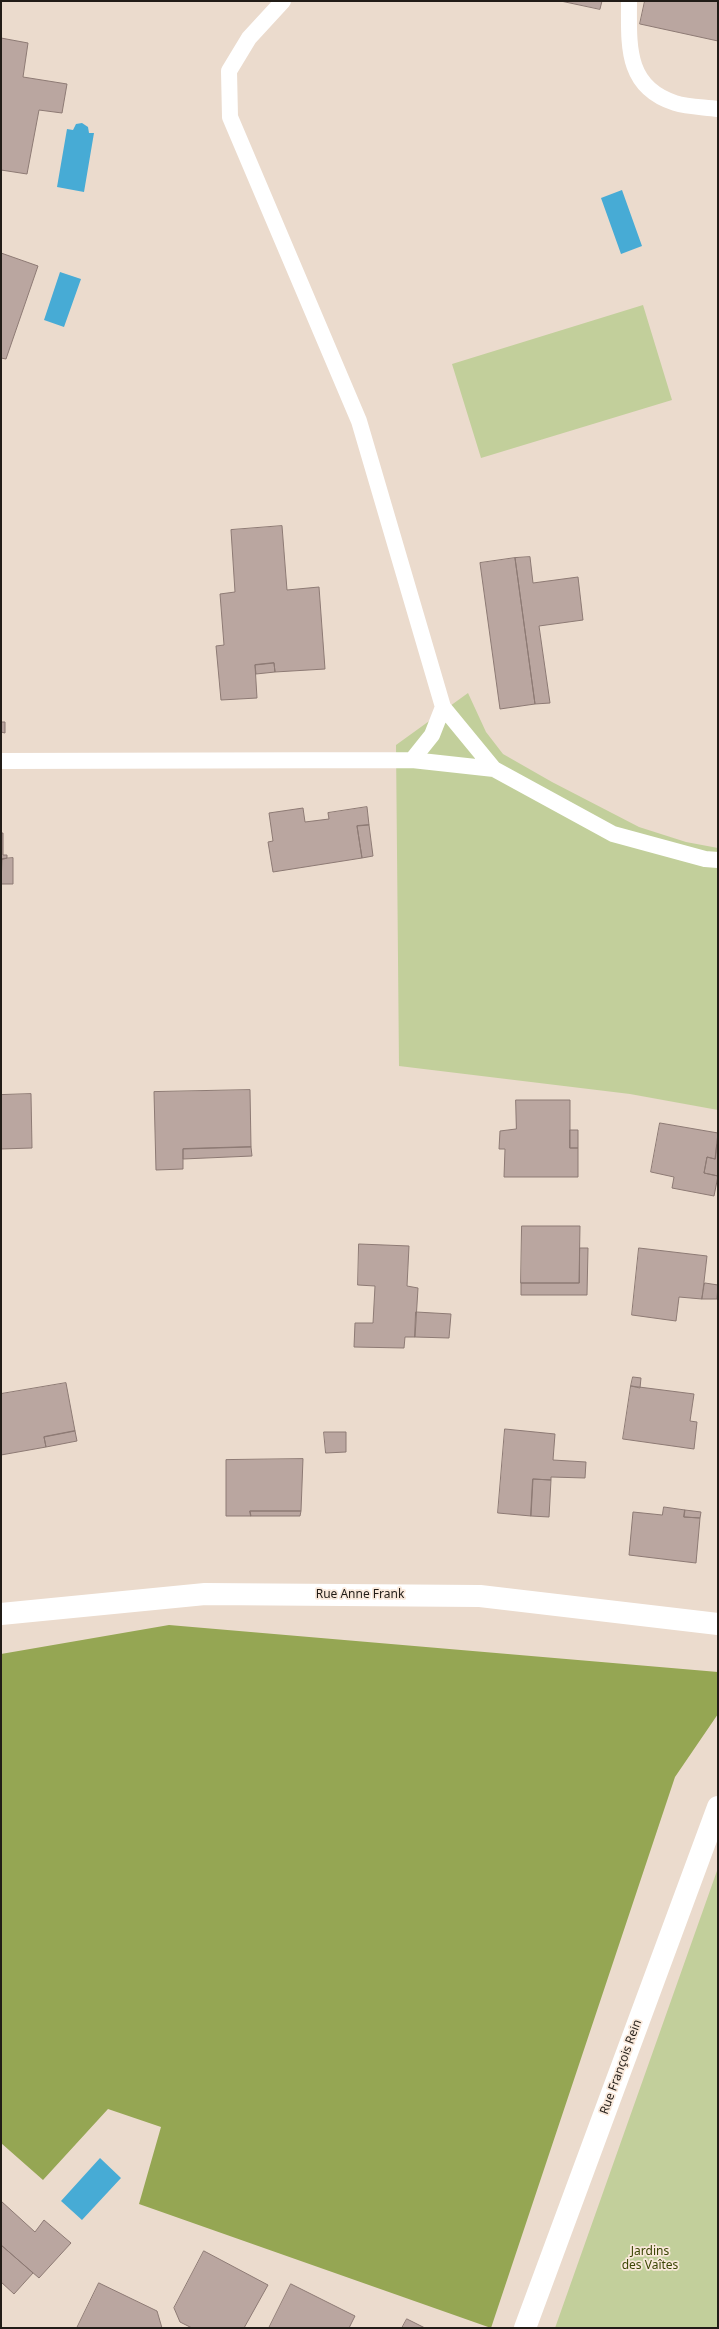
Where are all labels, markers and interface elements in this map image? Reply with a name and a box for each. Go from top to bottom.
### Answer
street label: Rue Anne Frank [316,1588,404,1602]
street label: Rue François Rein [597,2018,645,2116]
park label: Jardins des Vaîtes [622,2245,678,2273]

